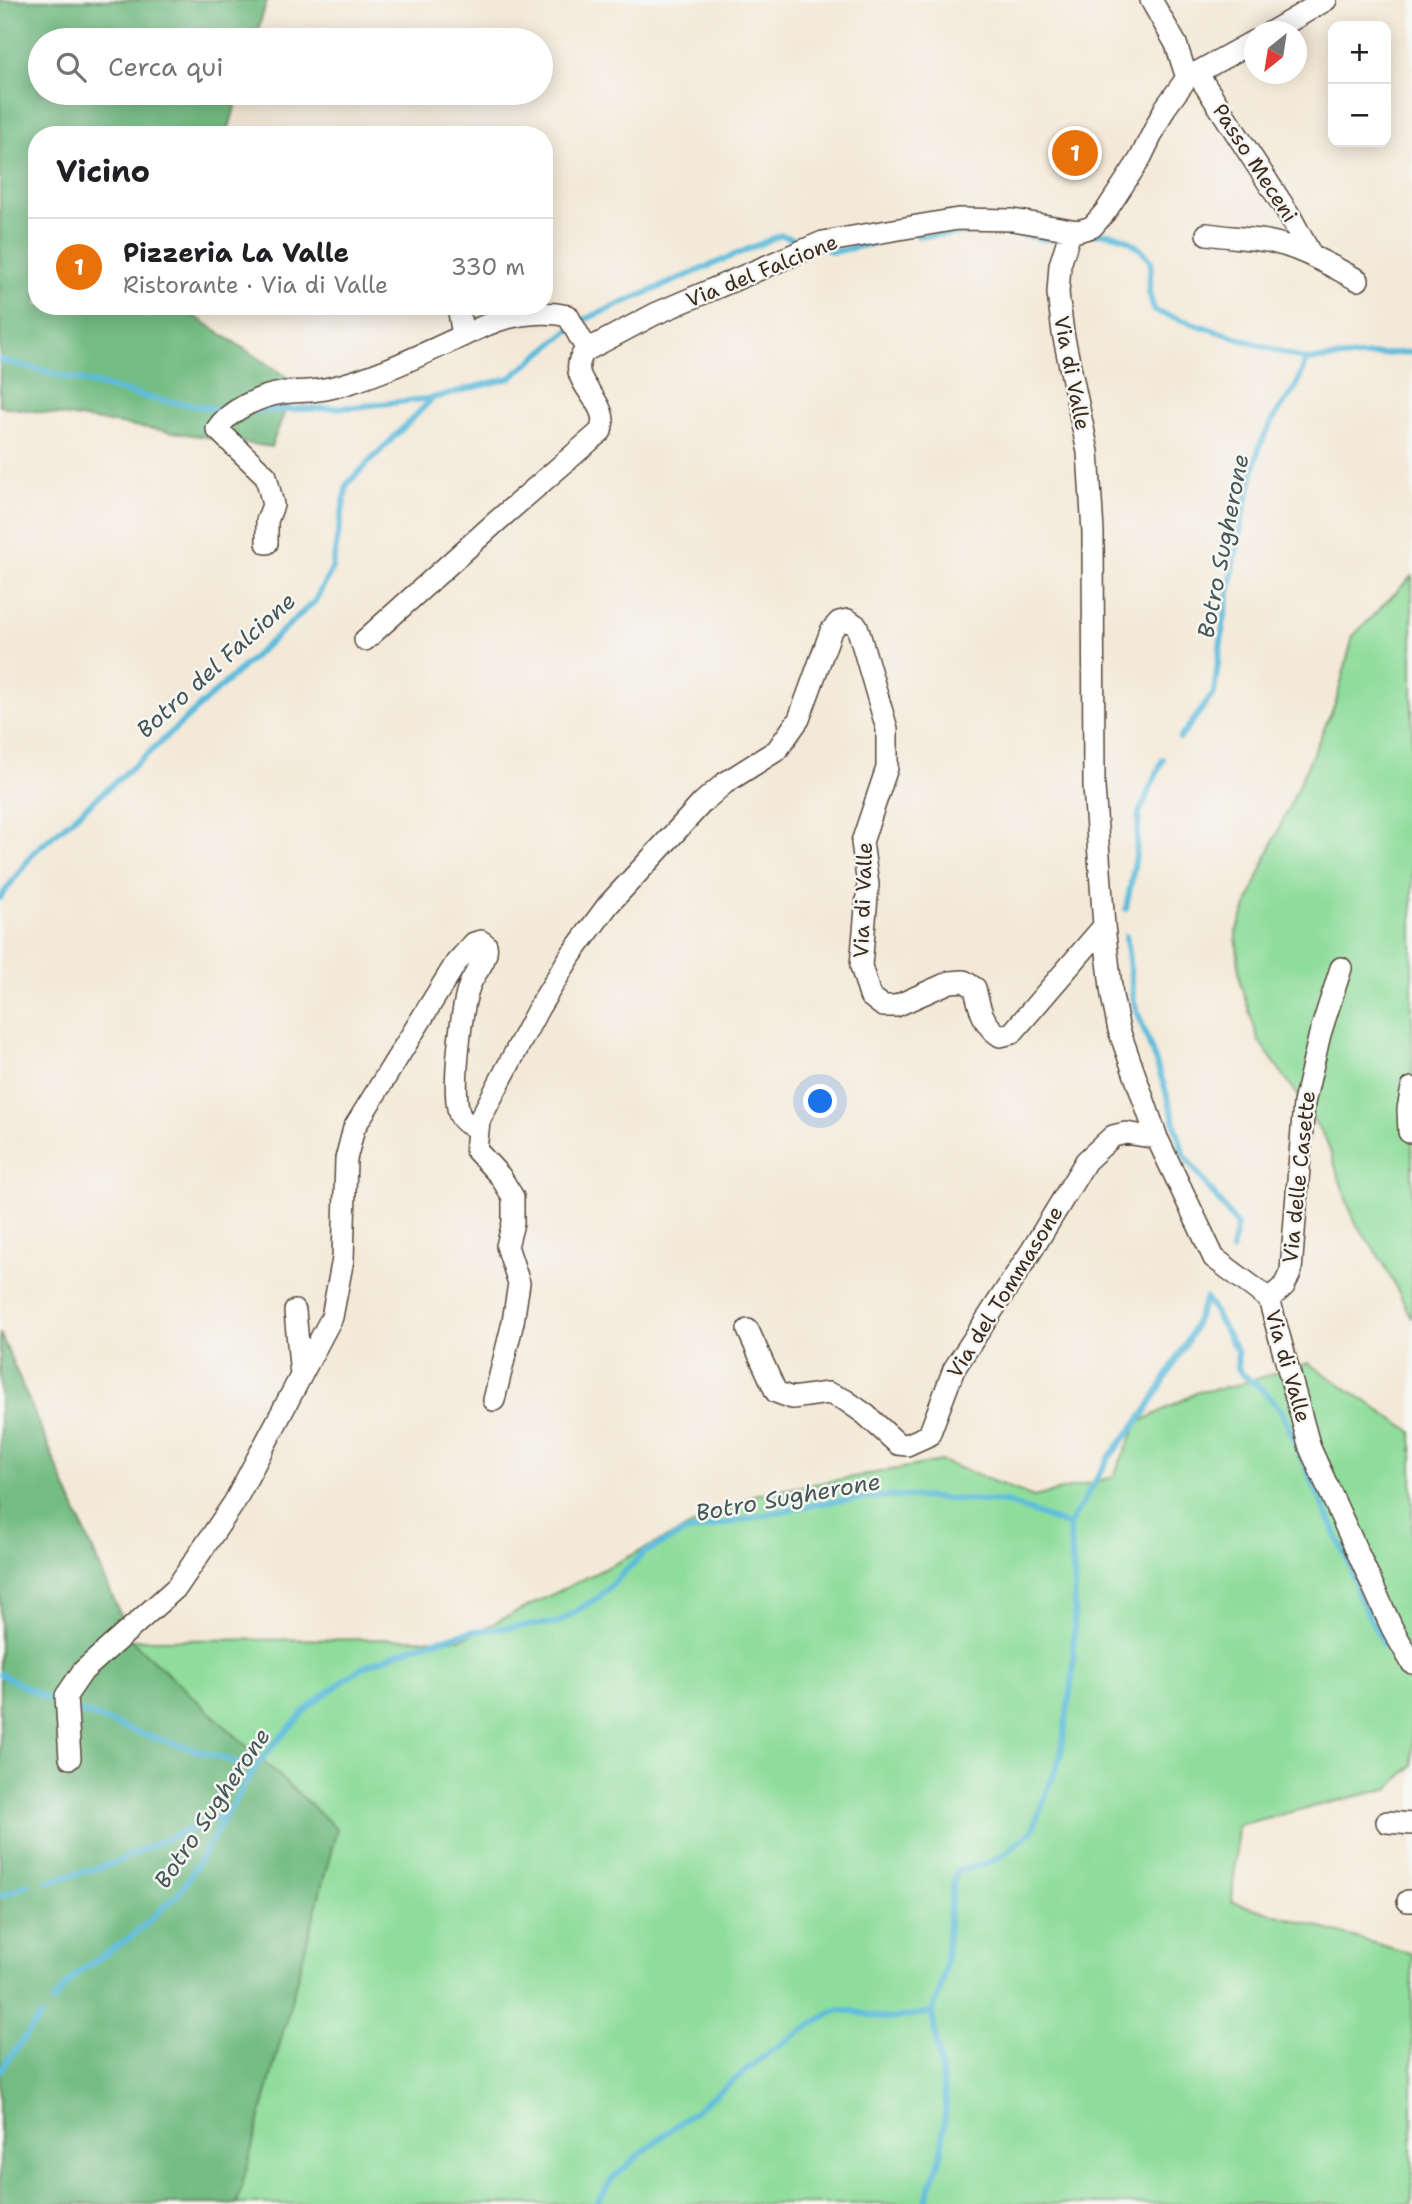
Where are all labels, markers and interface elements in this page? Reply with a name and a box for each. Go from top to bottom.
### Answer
north arrow [1244,21,1307,84]
map controls [1328,21,1391,147]
button: + [1328,21,1391,84]
search box [28,28,553,105]
icon: search [52,48,90,86]
text: Cerca qui [108,49,224,84]
button: − [1328,84,1391,147]
street label: Passo Meceni [1206,98,1304,228]
pin: 1 [1052,127,1098,179]
text: Vicino [56,151,150,192]
street label: Via del Falcione [682,228,842,314]
text: Pizzeria La Valle [123,235,349,270]
text: 1 [74,252,84,282]
text: 330 m [451,252,525,282]
text: Ristorante · Via di Valle [123,270,388,300]
street label: Via di Valle [1047,313,1097,433]
water label: Botro Sugherone [1190,451,1256,641]
water label: Botro del Falcione [130,586,302,744]
street label: Via di Valle [847,842,879,958]
your location [803,1084,837,1118]
street label: Via delle Casette [1276,1090,1322,1264]
street label: Via del Tommasone [941,1201,1069,1383]
street label: Via di Valle [1259,1306,1317,1426]
water label: Botro Sugherone [693,1466,883,1528]
water label: Botro Sugherone [147,1722,277,1894]

